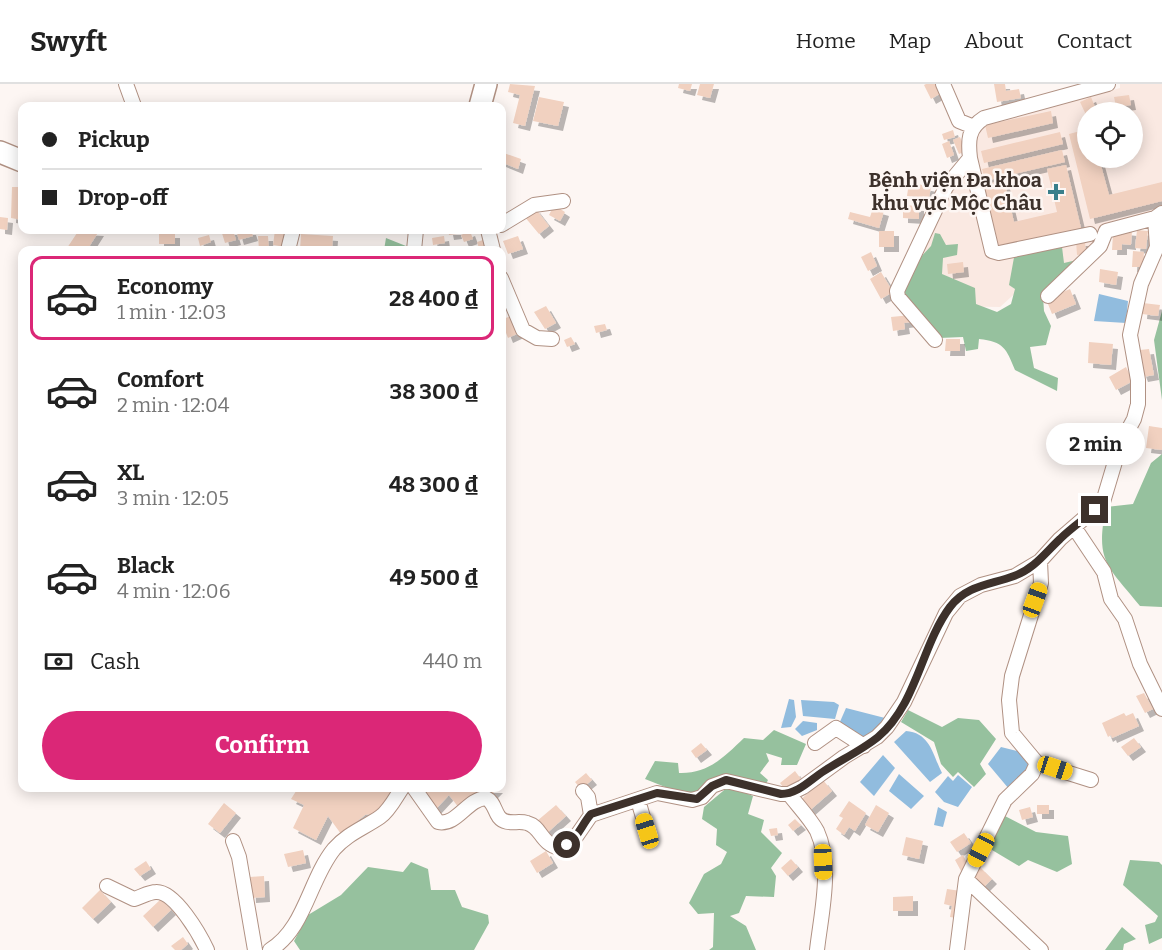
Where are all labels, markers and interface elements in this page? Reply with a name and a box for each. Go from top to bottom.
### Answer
text: Swyft [30,25,107,58]
text: Home [796,28,856,54]
text: Map [889,28,931,54]
text: About [964,28,1024,54]
text: Contact [1057,28,1132,54]
map controls [1077,102,1143,168]
button: locate [1077,102,1143,168]
text: Pickup [78,126,150,153]
place label: Bệnh viện Đa khoa khu vực Mộc Châu [869,168,1042,215]
marker: Bệnh viện Đa khoa khu vực Mộc Châu [1047,183,1065,201]
text: Drop-off [78,184,168,211]
icon: car [45,271,99,325]
text: Economy [117,273,213,300]
text: 28 400 ₫ [389,285,479,312]
text: 1 min · 12:03 [117,300,226,324]
icon: car [45,364,99,418]
text: Comfort [117,366,204,393]
text: 38 300 ₫ [389,378,479,405]
text: 2 min · 12:04 [117,393,230,417]
callout: 2 min [1046,423,1144,465]
text: 2 min [1069,432,1122,456]
icon: car [45,457,99,511]
text: XL [117,459,144,486]
text: 48 300 ₫ [389,471,479,498]
text: 3 min · 12:05 [117,486,229,510]
route end [1081,496,1108,523]
icon: car [45,550,99,604]
text: Black [117,552,174,579]
text: 49 500 ₫ [390,564,479,591]
text: 4 min · 12:06 [117,579,230,603]
car [1020,580,1050,620]
icon: cash [42,645,75,678]
text: Cash [90,648,140,675]
text: 440 m [423,649,482,673]
button: Confirm [42,711,482,780]
car [1035,754,1075,782]
car [633,811,661,851]
car [965,830,997,870]
route start [553,831,580,858]
car [813,844,833,880]

